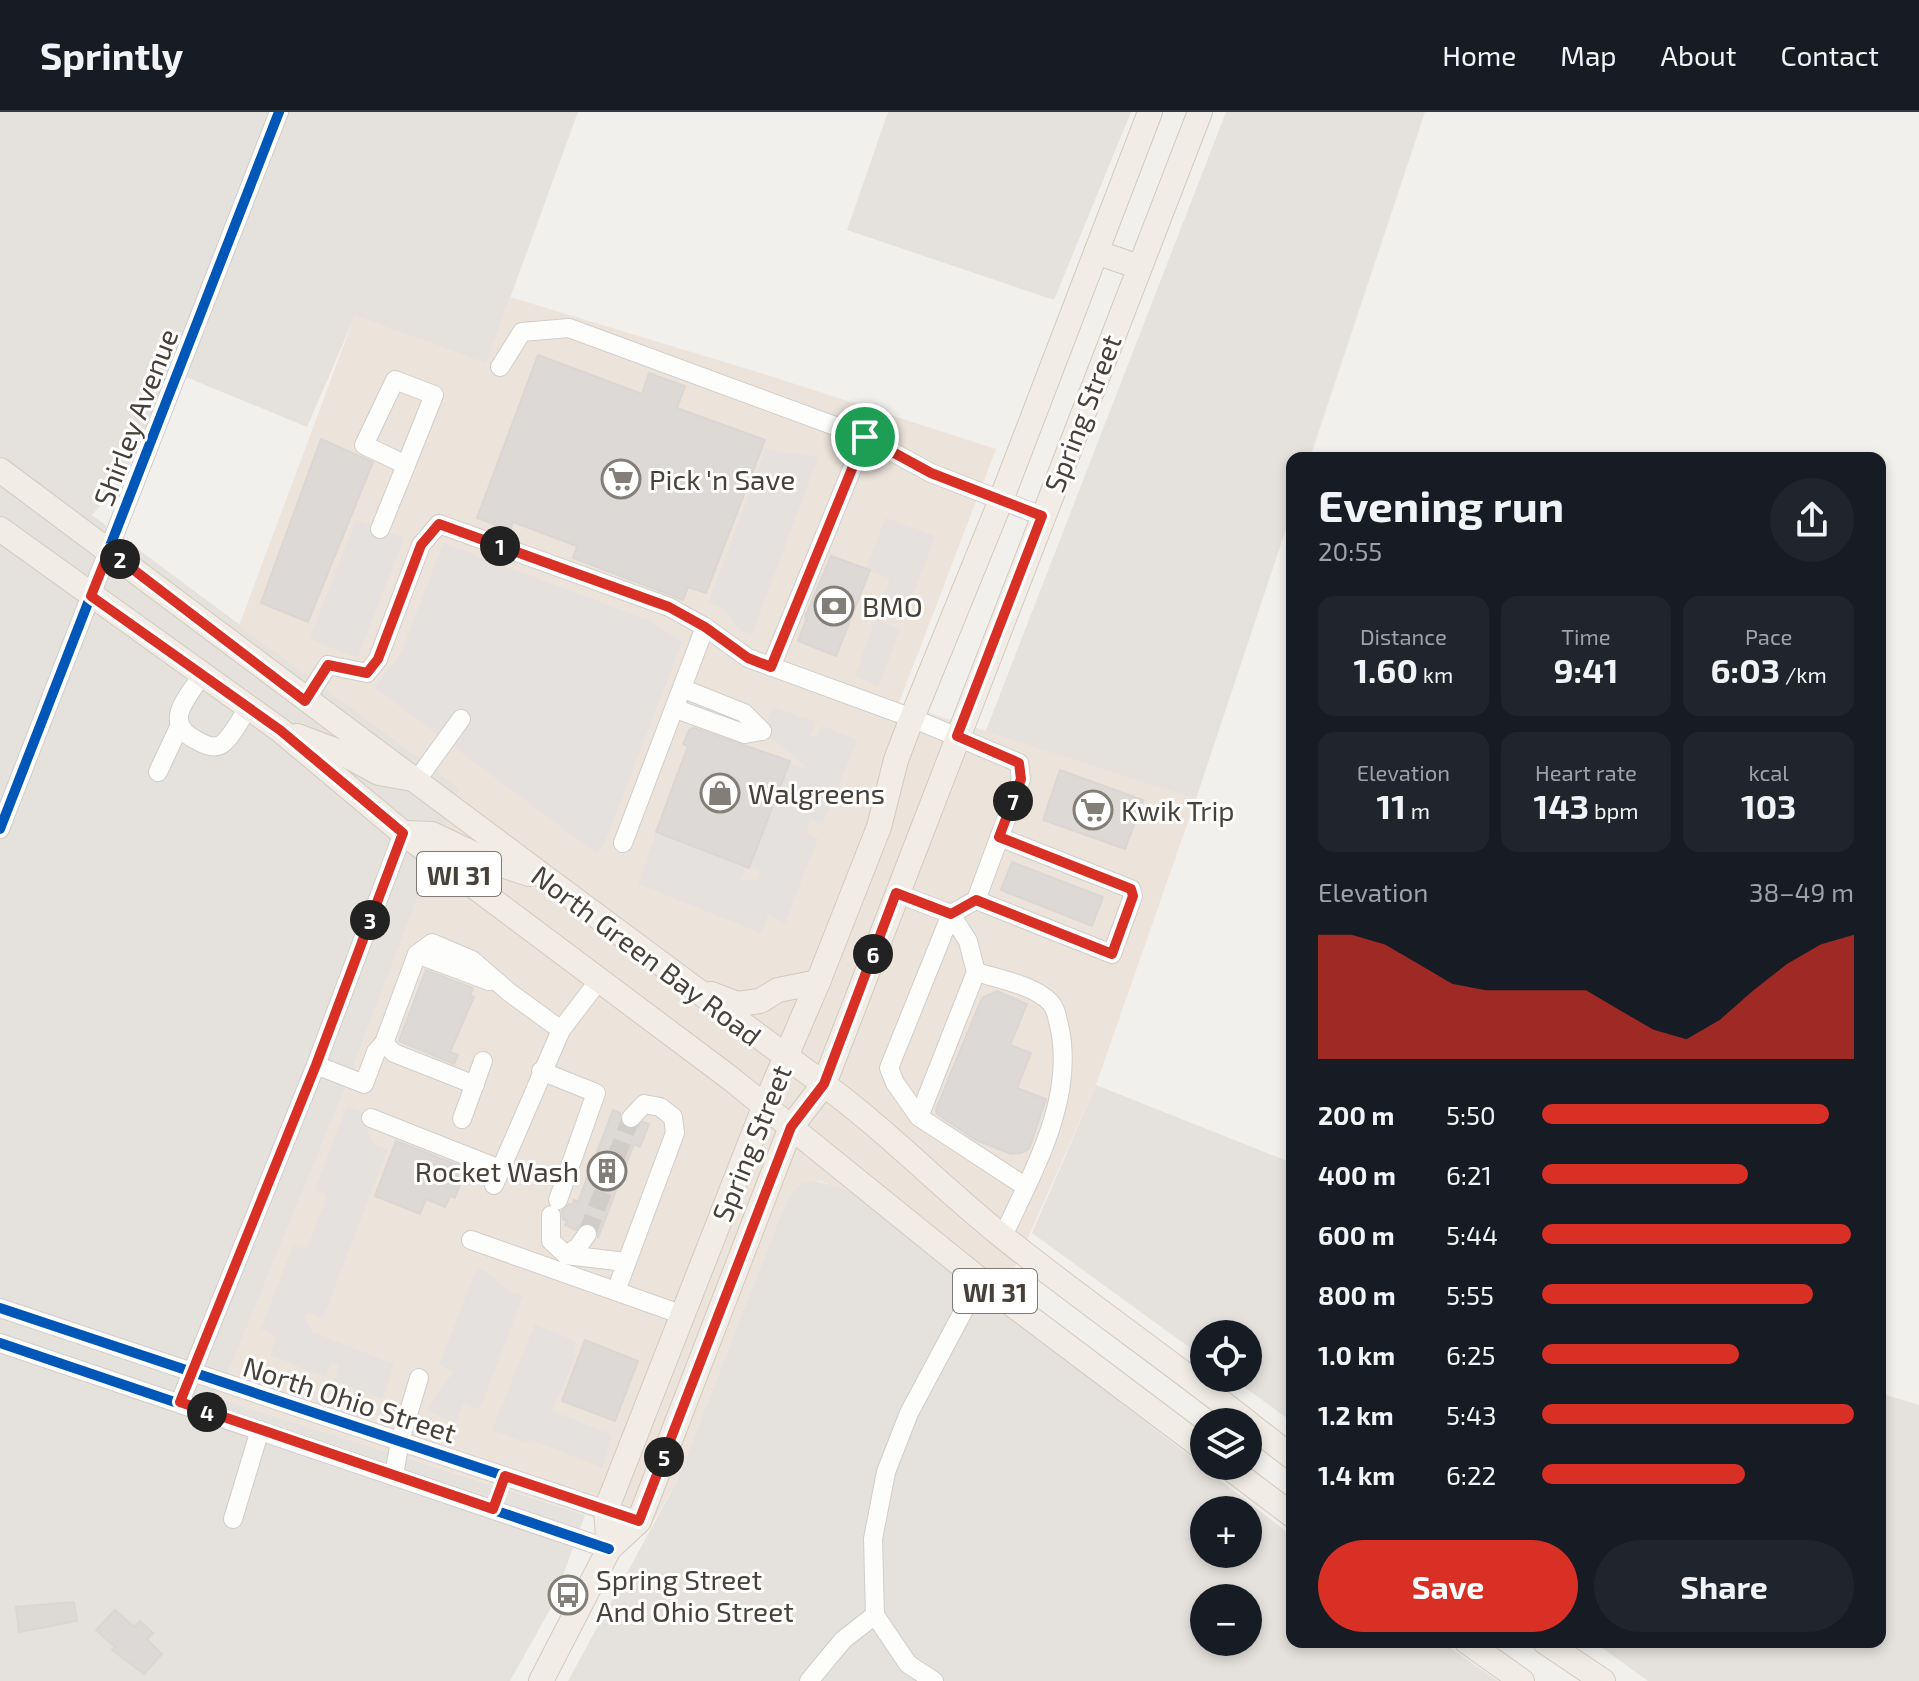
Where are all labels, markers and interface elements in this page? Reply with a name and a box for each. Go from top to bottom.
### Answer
text: Sprintly [40,32,183,78]
text: Home [1442,38,1516,72]
text: Map [1560,38,1617,72]
text: About [1661,38,1736,72]
text: Contact [1780,38,1879,72]
street label: Shirley Avenue [86,324,184,510]
street label: Spring Street [1036,329,1128,497]
pin [831,403,899,471]
icon: arrive [843,415,887,459]
supermarket icon: Pick 'n Save [600,458,642,500]
place label: Pick 'n Save [649,462,795,496]
text: Evening run [1318,478,1564,531]
button: share [1770,478,1854,562]
pin: 1 [480,526,520,566]
text: 1 [495,533,505,559]
text: 20:55 [1318,535,1382,566]
pin: 2 [100,539,140,579]
text: 2 [114,546,126,572]
bank icon: BMO [813,585,855,627]
place label: BMO [862,589,923,623]
text: Distance [1360,623,1447,649]
text: Time [1561,623,1611,649]
text: Pace [1745,623,1792,649]
text: 1.60 [1353,649,1418,690]
text: 9:41 [1553,649,1619,690]
text: 6:03 [1711,649,1780,690]
text: km [1418,661,1453,687]
text: /km [1780,661,1827,687]
text: Elevation [1357,759,1450,785]
text: Heart rate [1535,759,1637,785]
text: kcal [1749,759,1789,785]
shop icon: Walgreens [699,772,741,814]
place label: Walgreens [748,776,885,810]
pin: 7 [993,781,1033,821]
text: 11 [1377,785,1406,826]
text: 143 [1533,785,1589,826]
text: 103 [1741,785,1796,826]
text: 7 [1007,788,1019,814]
supermarket icon: Kwik Trip [1072,789,1114,831]
place label: Kwik Trip [1121,793,1235,827]
text: m [1406,797,1430,823]
text: bpm [1589,797,1639,823]
road number: WI 31 [417,852,501,896]
street label: North Green Bay Road [525,858,769,1052]
text: Elevation [1318,876,1428,907]
text: 38–49 m [1749,876,1854,907]
pin: 3 [350,900,390,940]
text: 3 [364,907,376,933]
pin: 6 [853,934,893,974]
text: 6 [867,941,879,967]
street label: Spring Street [704,1060,798,1226]
text: 200 m [1318,1099,1394,1130]
text: 5:50 [1446,1099,1496,1130]
building icon: Rocket Wash [586,1150,628,1192]
place label: Rocket Wash [415,1154,579,1188]
text: 400 m [1318,1159,1396,1190]
text: 6:21 [1446,1159,1492,1190]
text: 600 m [1318,1219,1395,1250]
text: 5:44 [1446,1219,1498,1250]
road number: WI 31 [953,1269,1037,1313]
text: 800 m [1318,1279,1396,1310]
text: 5:55 [1446,1279,1494,1310]
map controls [1190,1320,1262,1656]
button: locate [1190,1320,1262,1392]
text: 1.0 km [1318,1339,1395,1370]
text: 6:25 [1446,1339,1496,1370]
street label: North Ohio Street [239,1349,461,1449]
pin: 4 [187,1392,227,1432]
text: 4 [200,1399,214,1425]
text: 1.2 km [1318,1399,1394,1430]
text: 5:43 [1446,1399,1497,1430]
button: layers [1190,1408,1262,1480]
pin: 5 [644,1437,684,1477]
text: 5 [658,1444,670,1470]
text: 1.4 km [1318,1459,1395,1490]
text: 6:22 [1446,1459,1496,1490]
button: + [1190,1496,1262,1568]
button: Save [1318,1540,1578,1632]
button: Share [1594,1540,1854,1632]
place label: Spring Street And Ohio Street [596,1562,794,1628]
bus stop icon: Spring Street And Ohio Street [547,1574,589,1616]
button: − [1190,1584,1262,1656]

